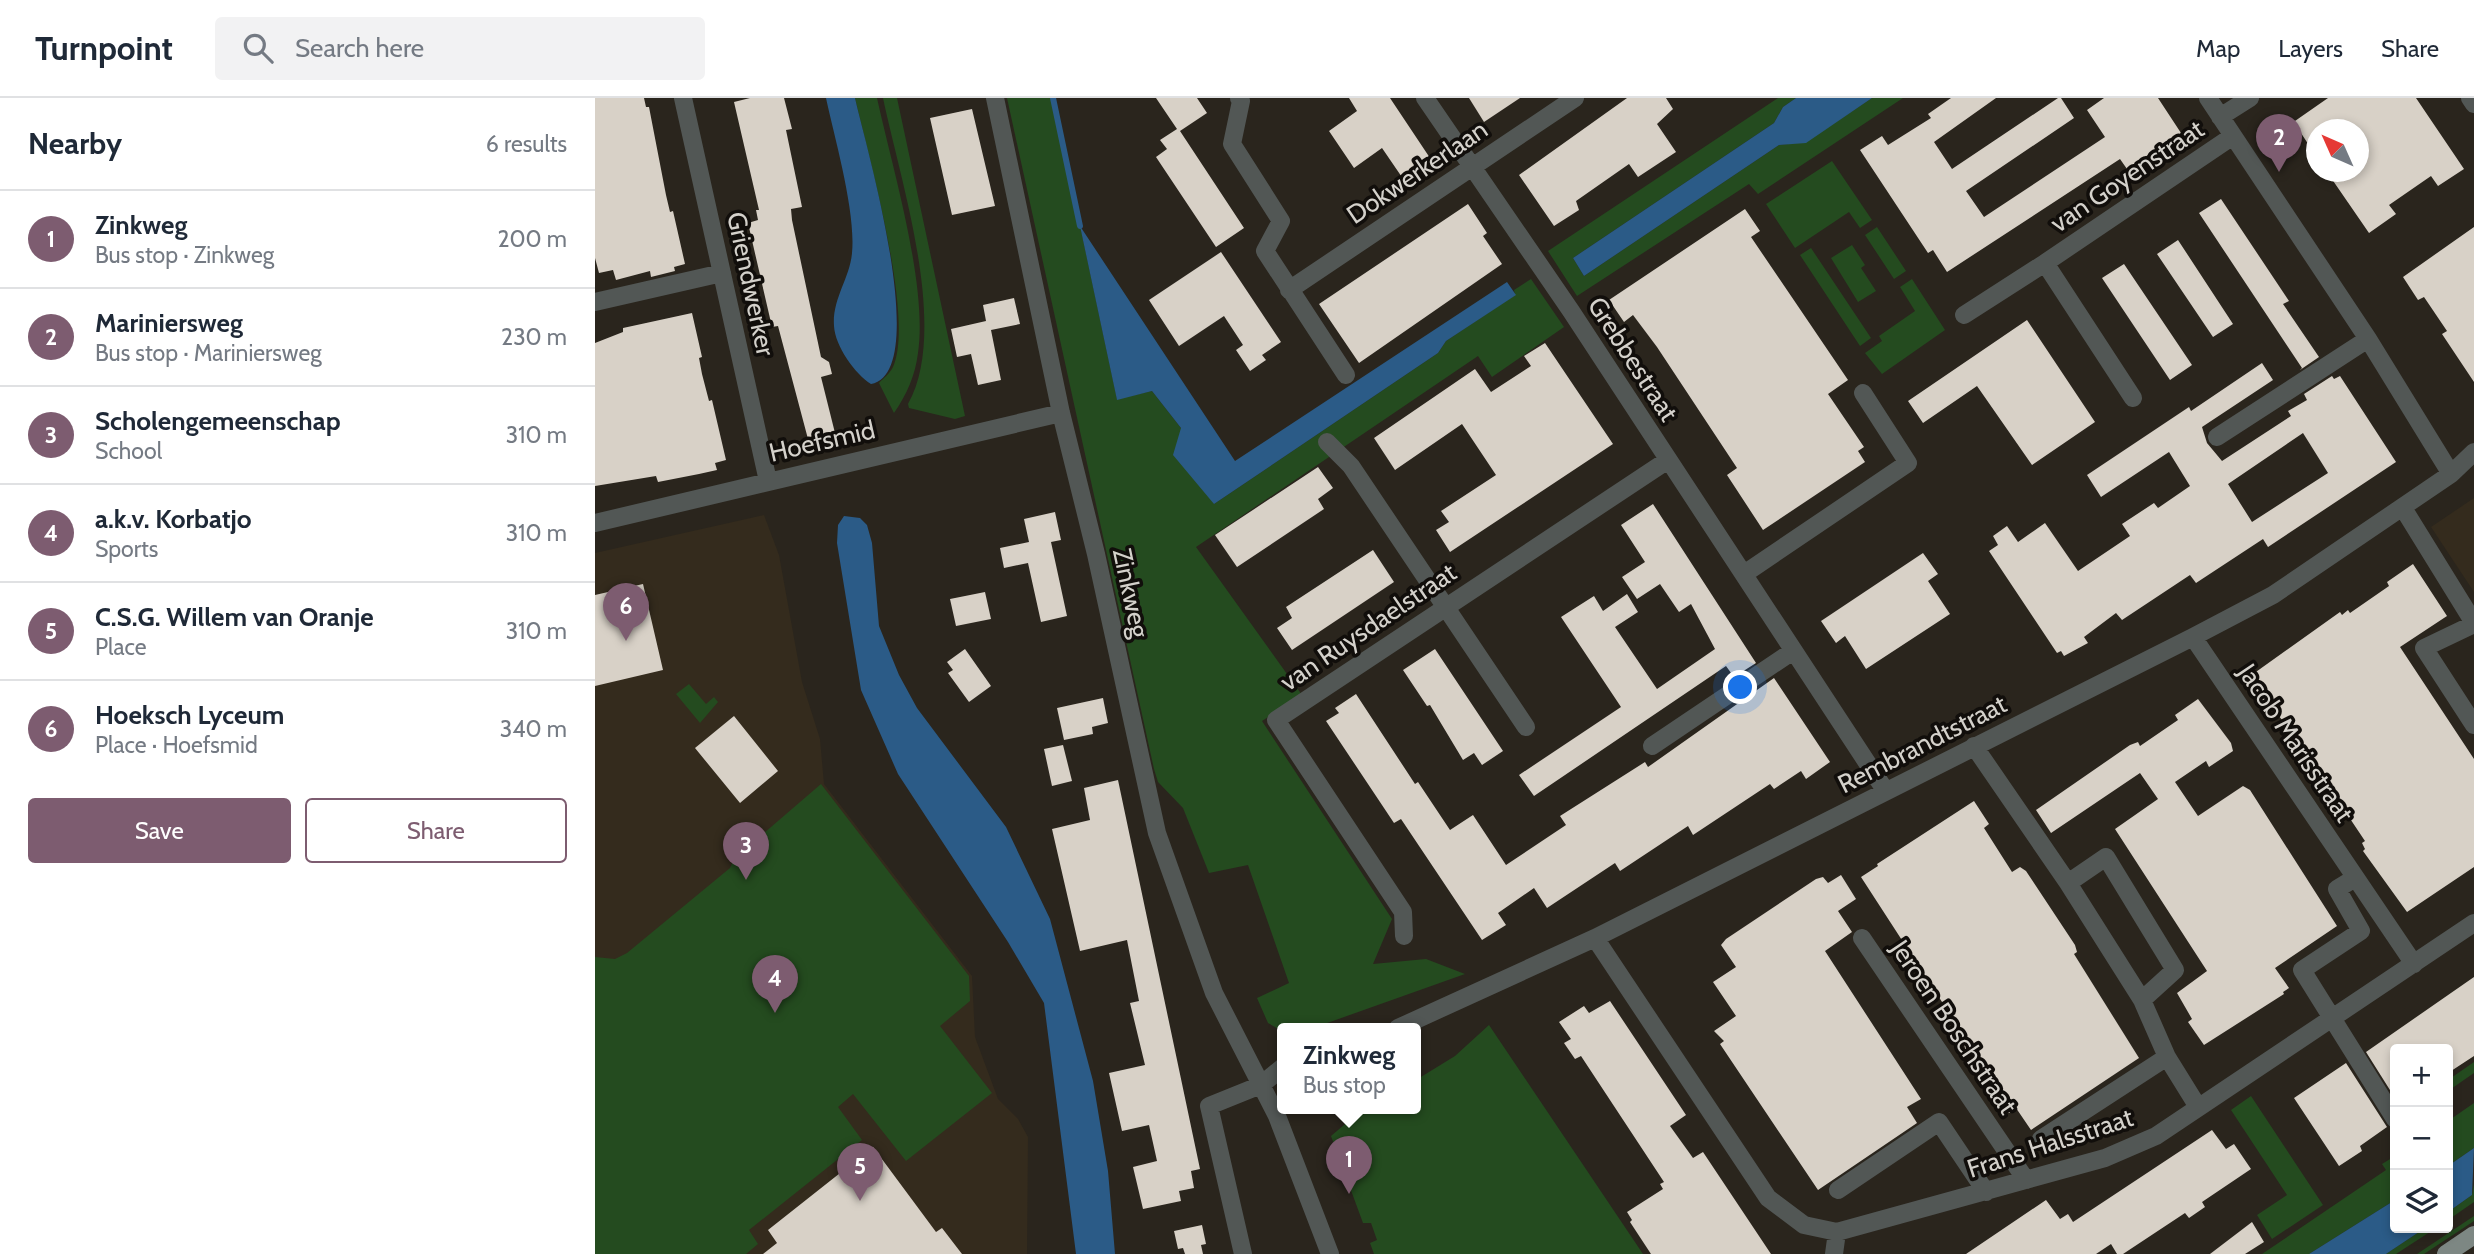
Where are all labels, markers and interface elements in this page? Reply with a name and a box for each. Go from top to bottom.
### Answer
search box [215,17,705,80]
text: Turnpoint [35,28,173,68]
icon: search [239,29,277,67]
text: Search here [295,32,424,64]
text: Map [2196,34,2240,63]
text: Layers [2278,34,2343,63]
text: Share [2381,34,2439,63]
street label: Dokwerkerlaan [1340,113,1494,231]
street label: van Goyenstraat [2044,113,2210,239]
pin: 2 [2256,114,2302,172]
north arrow [2306,119,2369,182]
text: Nearby [28,125,122,162]
text: 6 results [486,130,567,158]
text: Zinkweg [95,209,187,241]
street label: Griendwerker [720,209,782,360]
text: 1 [47,225,55,253]
text: 200 m [497,225,567,253]
text: Bus stop · Zinkweg [95,241,274,269]
street label: Grebbestraat [1581,291,1685,427]
text: Mariniersweg [95,307,243,339]
text: 2 [45,323,57,351]
text: 230 m [501,323,567,351]
text: Bus stop · Mariniersweg [95,339,322,367]
text: Scholengemeenschap [95,405,341,437]
street label: Hoefsmid [766,413,878,469]
text: 3 [45,421,57,449]
text: 310 m [506,421,567,449]
text: School [95,437,162,465]
text: a.k.v. Korbatjo [95,503,252,535]
text: 4 [44,519,58,547]
text: 310 m [506,519,567,547]
text: Sports [95,535,158,563]
street label: Zinkweg [1106,545,1156,642]
street label: van Ruysdaelstraat [1274,556,1462,698]
pin: 6 [603,583,649,641]
text: C.S.G. Willem van Oranje [95,601,374,633]
text: 5 [45,617,57,645]
text: 310 m [506,617,567,645]
text: Place [95,633,147,661]
street label: Jacob Marisstraat [2231,657,2361,828]
your location [1723,670,1757,704]
street label: Rembrandtstraat [1832,688,2012,800]
text: Hoeksch Lyceum [95,699,284,731]
text: 6 [45,715,57,743]
text: 340 m [500,715,567,743]
text: Place · Hoefsmid [95,731,258,759]
button: Save [28,798,291,863]
button: Share [305,798,567,863]
pin: 3 [723,822,769,880]
street label: Jeroen Boschstraat [1883,933,2024,1120]
pin: 4 [752,955,798,1013]
popup [1277,1023,1421,1114]
text: Zinkweg [1303,1039,1395,1071]
map controls [2390,1044,2453,1233]
button: + [2390,1044,2453,1107]
text: Bus stop [1303,1071,1386,1099]
street label: Frans Halsstraat [1963,1101,2137,1185]
button: − [2390,1107,2453,1170]
pin: 1 [1326,1136,1372,1194]
pin: 5 [837,1143,883,1201]
button: layers [2390,1170,2453,1233]

